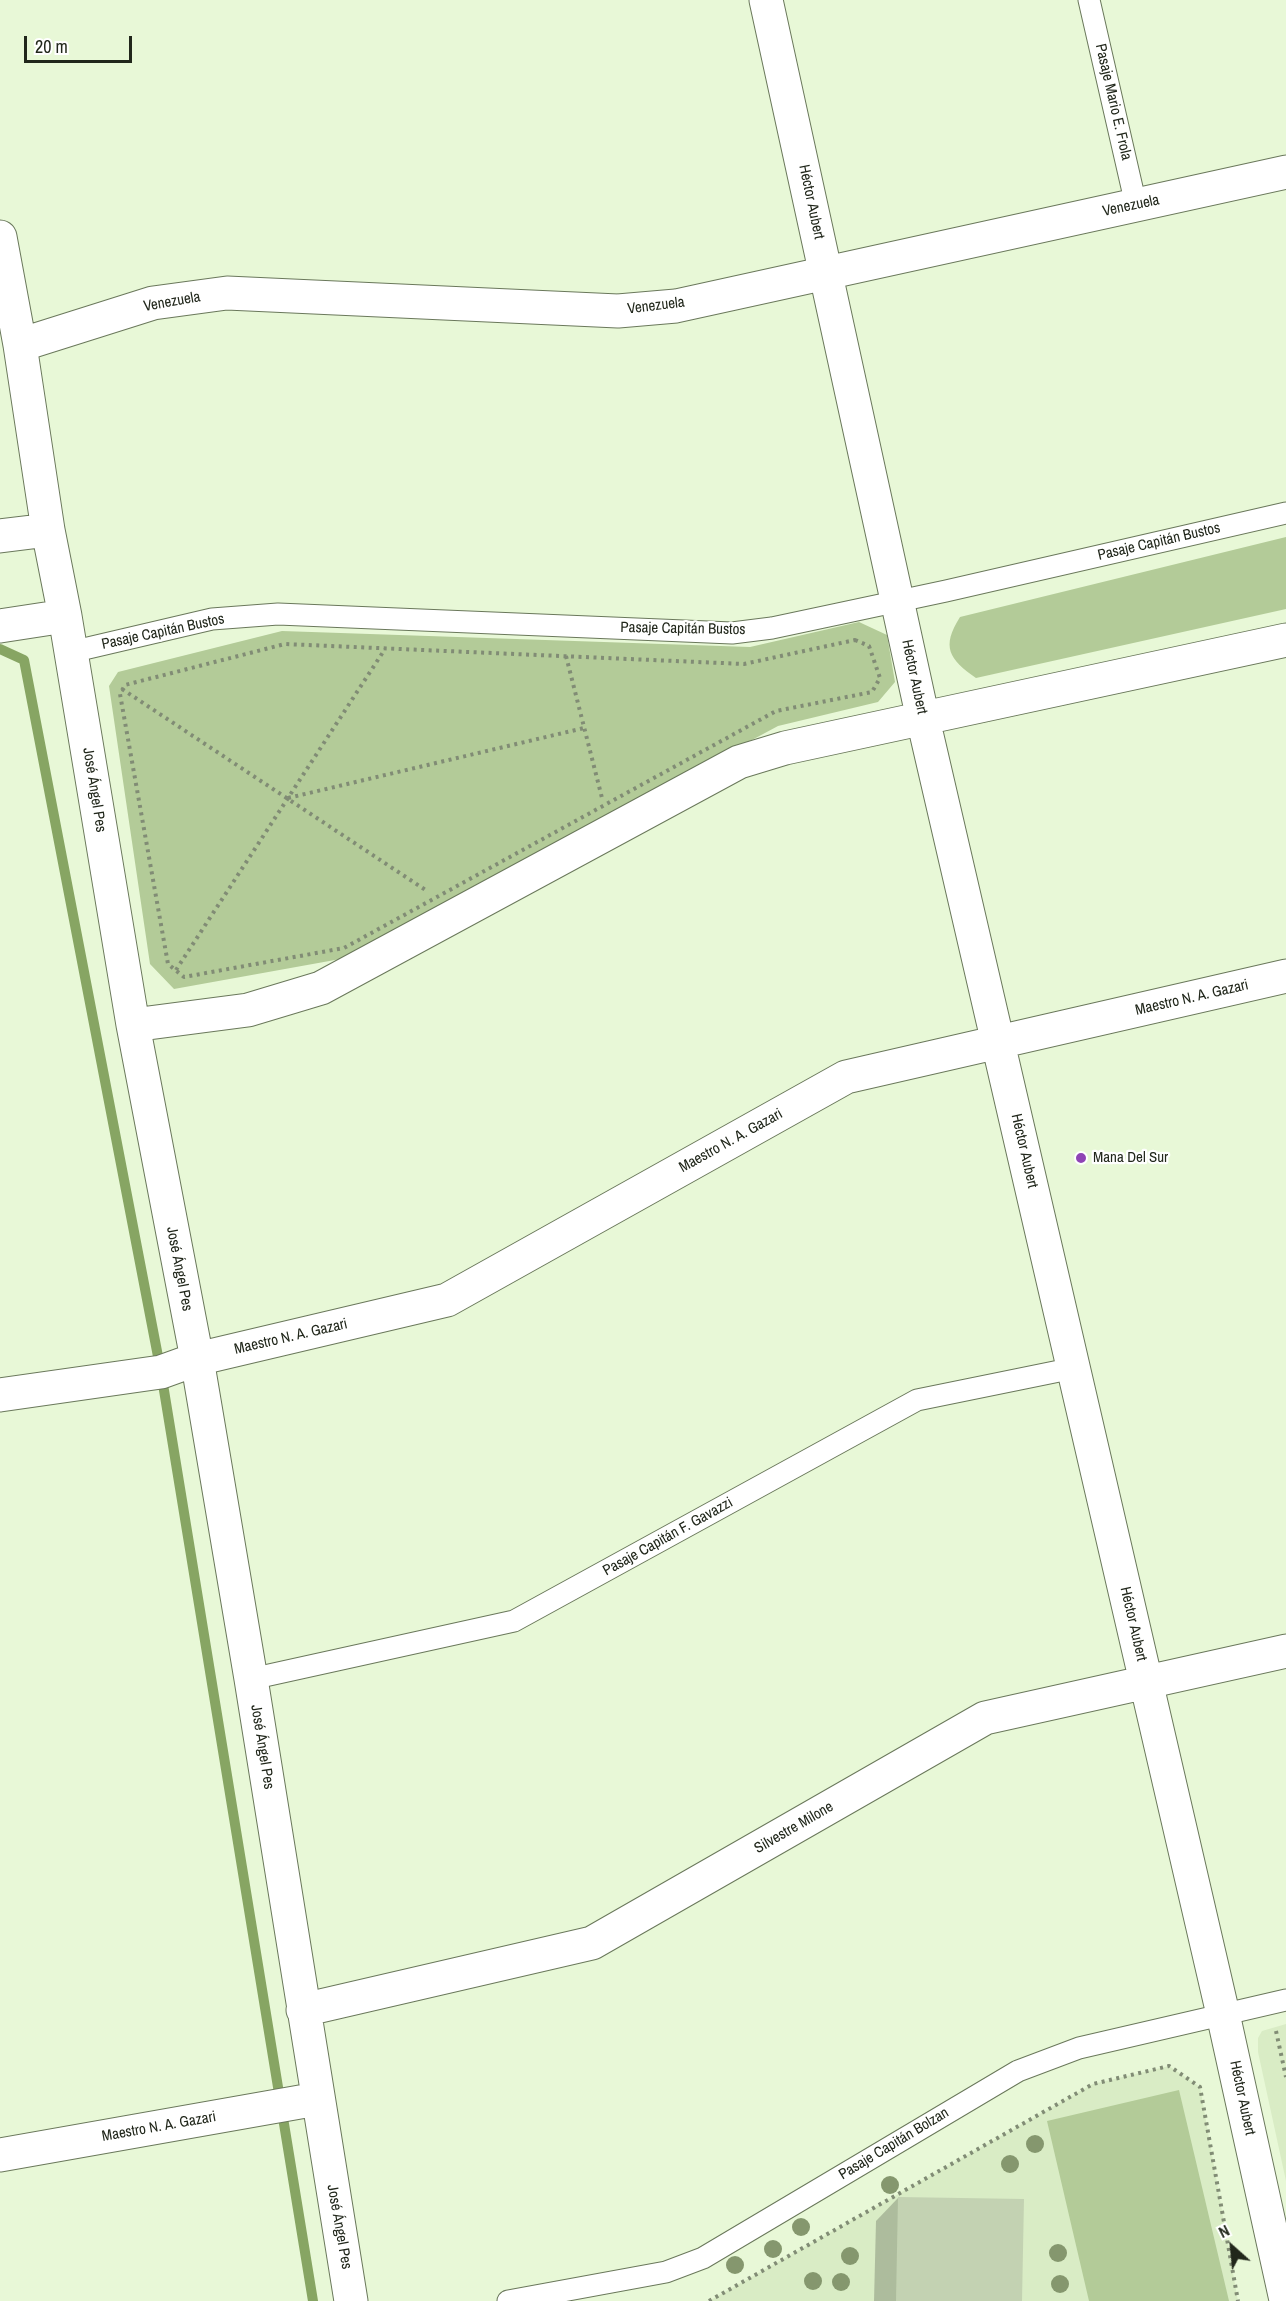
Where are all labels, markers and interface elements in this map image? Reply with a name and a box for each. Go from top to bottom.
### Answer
scale bar [27,24,135,62]
text: 20 m [35,34,68,59]
street label: Pasaje Mario E. Frola [1091,42,1135,162]
street label: Héctor Aubert [794,163,828,241]
street label: Venezuela [1101,191,1161,221]
street label: Venezuela [142,288,202,316]
street label: Venezuela [626,294,686,318]
street label: Pasaje Capitán Bustos [1096,519,1222,565]
street label: Pasaje Capitán Bustos [100,610,226,654]
street label: Pasaje Capitán Bustos [620,619,746,639]
street label: Héctor Aubert [897,638,931,716]
street label: José Ángel Pes [78,746,110,834]
street label: Maestro N. A. Gazari [1134,976,1250,1020]
street label: Maestro N. A. Gazari [676,1105,786,1177]
street label: Héctor Aubert [1007,1112,1041,1190]
place label: Mana Del Sur [1093,1149,1168,1167]
marker: Mana Del Sur [1074,1151,1088,1165]
street label: José Ángel Pes [162,1225,196,1313]
street label: Maestro N. A. Gazari [233,1315,349,1359]
street label: Pasaje Capitán F. Gavazzi [600,1494,736,1580]
street label: Héctor Aubert [1116,1585,1150,1663]
street label: José Ángel Pes [246,1703,278,1791]
street label: Silvestre Milone [751,1798,837,1858]
street label: Héctor Aubert [1225,2059,1259,2137]
street label: Pasaje Capitán Bolzan [836,2104,952,2184]
street label: Maestro N. A. Gazari [101,2108,217,2146]
street label: José Ángel Pes [323,2183,355,2271]
north arrow [1202,2217,1262,2277]
text: N [1215,2219,1233,2243]

